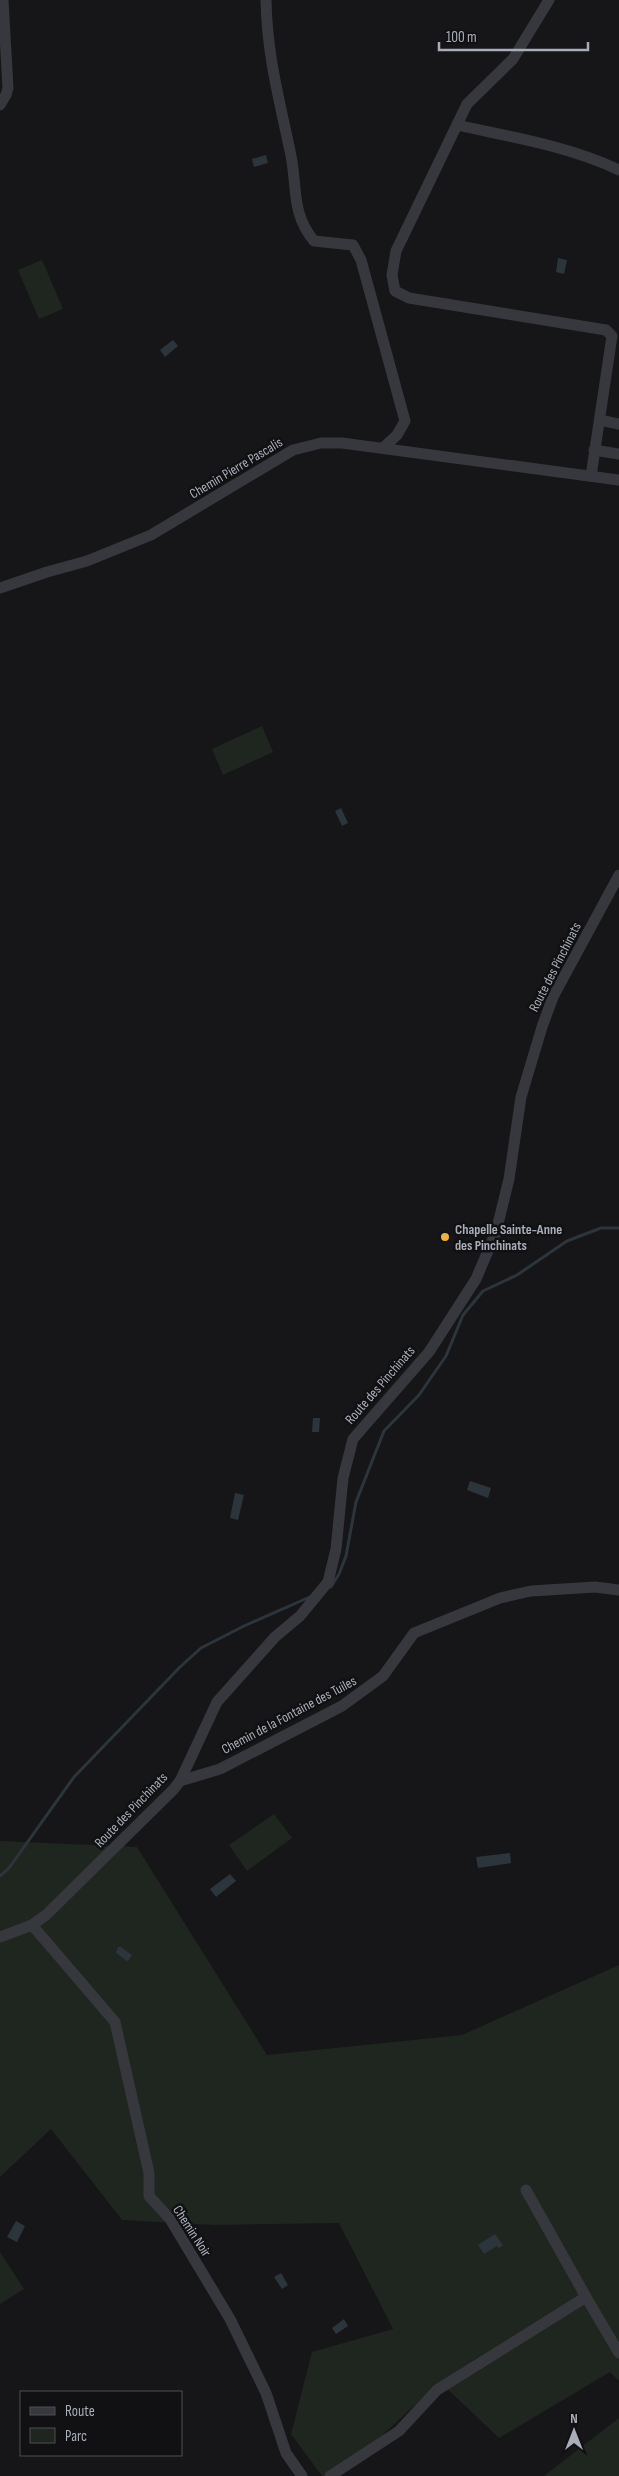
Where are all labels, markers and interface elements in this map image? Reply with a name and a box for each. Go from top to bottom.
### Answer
scale bar [439,20,588,52]
text: 100 m [446,28,477,47]
street label: Chemin Pierre Pascalis [186,434,286,502]
street label: Route des Pinchinats [525,919,585,1015]
place label: Chapelle Sainte-Anne des Pinchinats [455,1221,562,1254]
marker: Chapelle Sainte-Anne des Pinchinats [439,1231,451,1243]
street label: Route des Pinchinats [341,1342,419,1428]
street label: Chemin de la Fontaine des Tuiles [219,1672,359,1758]
street label: Route des Pinchinats [91,1769,171,1851]
street label: Chemin Noir [169,2202,215,2260]
legend [20,2391,182,2456]
text: Route [65,2402,95,2421]
north arrow [549,2406,599,2456]
text: N [570,2410,578,2427]
text: Parc [65,2427,87,2446]

